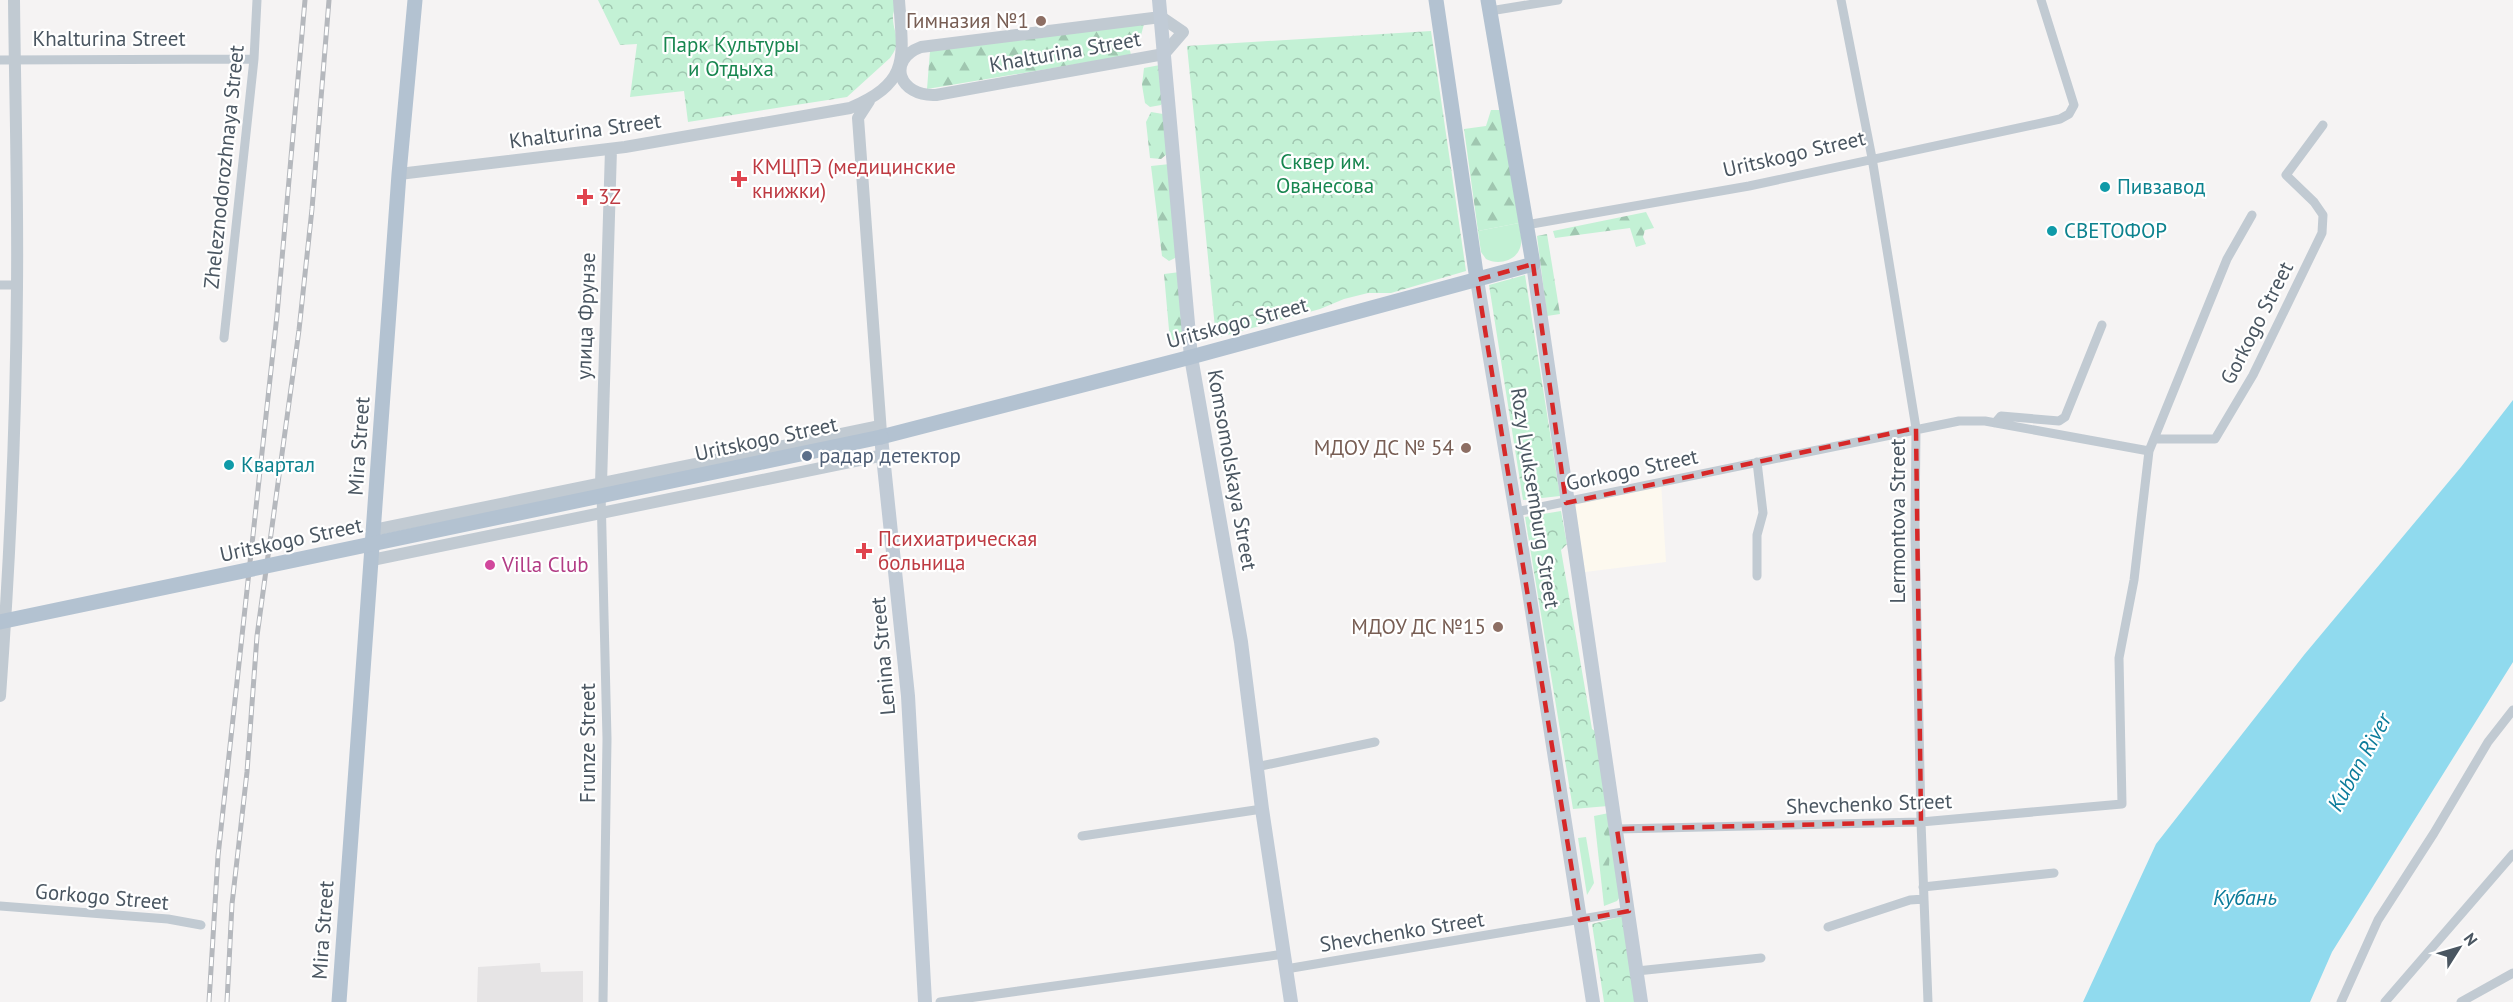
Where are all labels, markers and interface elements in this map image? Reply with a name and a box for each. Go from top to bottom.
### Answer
place label: Гимназия №1 [906,7,1029,34]
marker: Гимназия №1 [1034,14,1048,28]
street label: Khalturina Street [32,25,186,52]
street label: Khalturina Street [987,25,1143,78]
park label: Парк Культуры и Отдыха [663,31,799,82]
street label: Zheleznodorozhnaya Street [197,44,250,290]
street label: Khalturina Street [507,106,663,155]
street label: Uritskogo Street [1720,124,1868,183]
park label: Сквер им. Ованесова [1276,148,1374,199]
place label: КМЦПЭ (медицинские книжки) [752,153,956,204]
marker: КМЦПЭ (медицинские книжки) [730,170,748,188]
place label: Пивзавод [2117,173,2205,200]
marker: Пивзавод [2098,180,2112,194]
place label: 3Z [598,183,621,210]
marker: 3Z [576,188,594,206]
place label: СВЕТОФОР [2064,217,2167,244]
marker: СВЕТОФОР [2045,224,2059,238]
street label: улица Фрунзе [570,252,601,380]
street label: Gorkogo Street [2214,257,2299,389]
street label: Uritskogo Street [1163,291,1311,354]
street label: Komsomolskaya Street [1202,367,1263,572]
street label: Rozy Lyuksemburg Street [1505,386,1566,610]
street label: Mira Street [342,396,375,496]
street label: Uritskogo Street [692,410,840,467]
place label: МДОУ ДС № 54 [1314,434,1454,461]
street label: Lermontova Street [1884,439,1911,603]
marker: МДОУ ДС № 54 [1459,441,1473,455]
place label: радар детектор [819,442,961,469]
street label: Gorkogo Street [1564,442,1700,497]
marker: радар детектор [800,449,814,463]
place label: Квартал [241,451,315,478]
marker: Квартал [222,458,236,472]
street label: Uritskogo Street [217,511,365,568]
place label: Психиатрическая больница [878,525,1037,576]
marker: Психиатрическая больница [855,542,873,560]
place label: Villa Club [501,551,589,578]
marker: Villa Club [483,558,497,572]
street label: Lenina Street [864,596,901,716]
place label: МДОУ ДС №15 [1351,613,1486,640]
marker: МДОУ ДС №15 [1491,620,1505,634]
street label: Frunze Street [574,683,601,803]
water label: Kuban River [2321,707,2398,816]
street label: Shevchenko Street [1785,787,1952,820]
street label: Gorkogo Street [34,877,170,916]
street label: Mira Street [306,880,339,980]
water label: Кубань [2213,883,2277,911]
street label: Shevchenko Street [1318,905,1486,958]
north arrow [2429,918,2489,978]
text: N [2460,929,2482,949]

